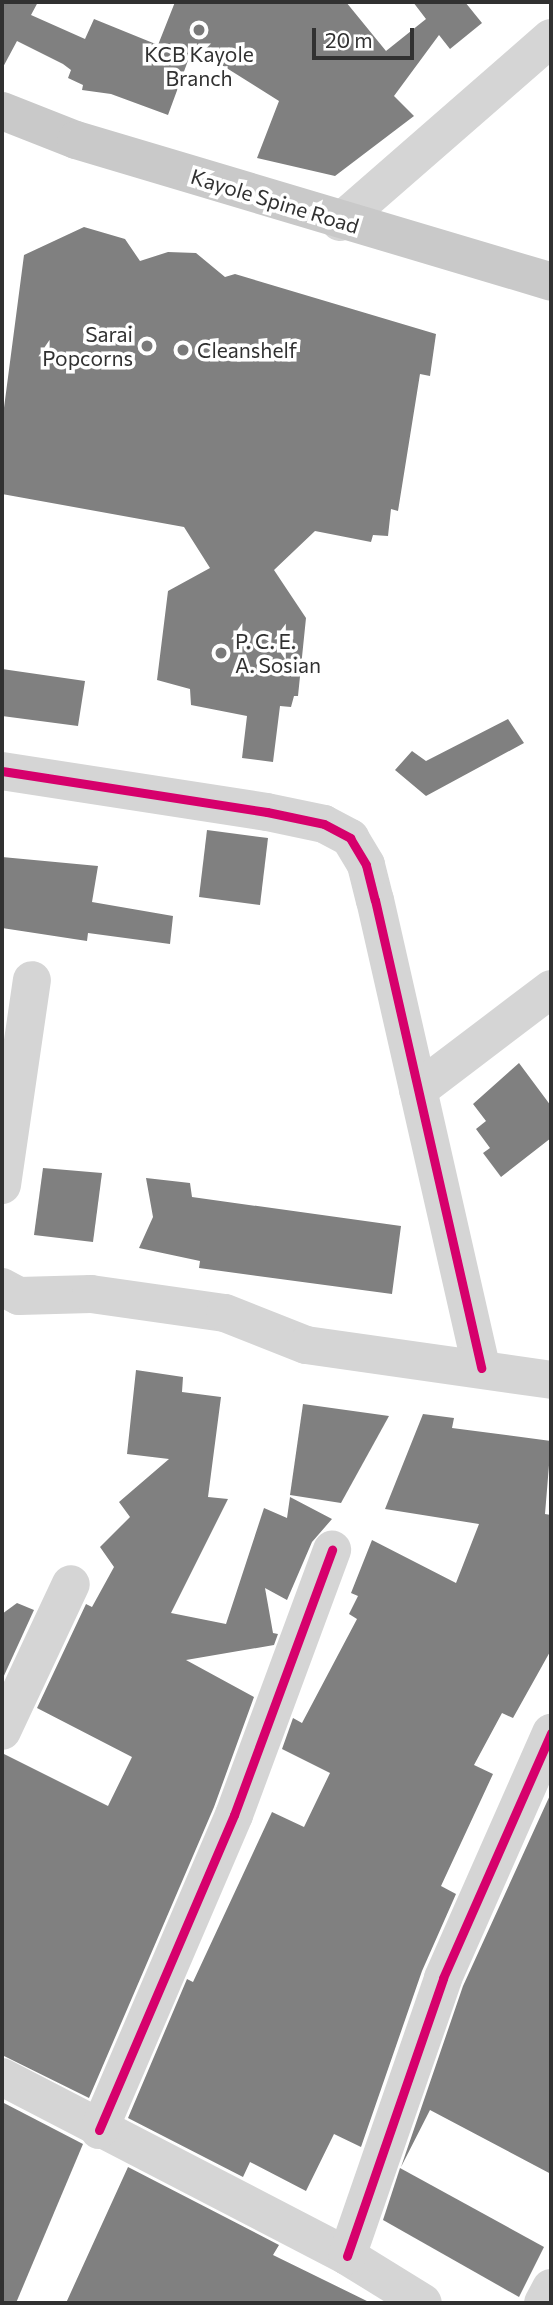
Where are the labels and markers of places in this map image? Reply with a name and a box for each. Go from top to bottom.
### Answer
marker: KCB Kayole Branch [191,22,207,38]
place label: KCB Kayole Branch [144,41,254,91]
place label: Sarai Popcorns [42,321,133,371]
place label: Cleanshelf [197,337,297,363]
marker: Sarai Popcorns [139,338,155,354]
marker: Cleanshelf [175,342,191,358]
place label: P. C. E. A. Sosian [235,628,321,678]
marker: P. C. E. A. Sosian [213,645,229,661]

